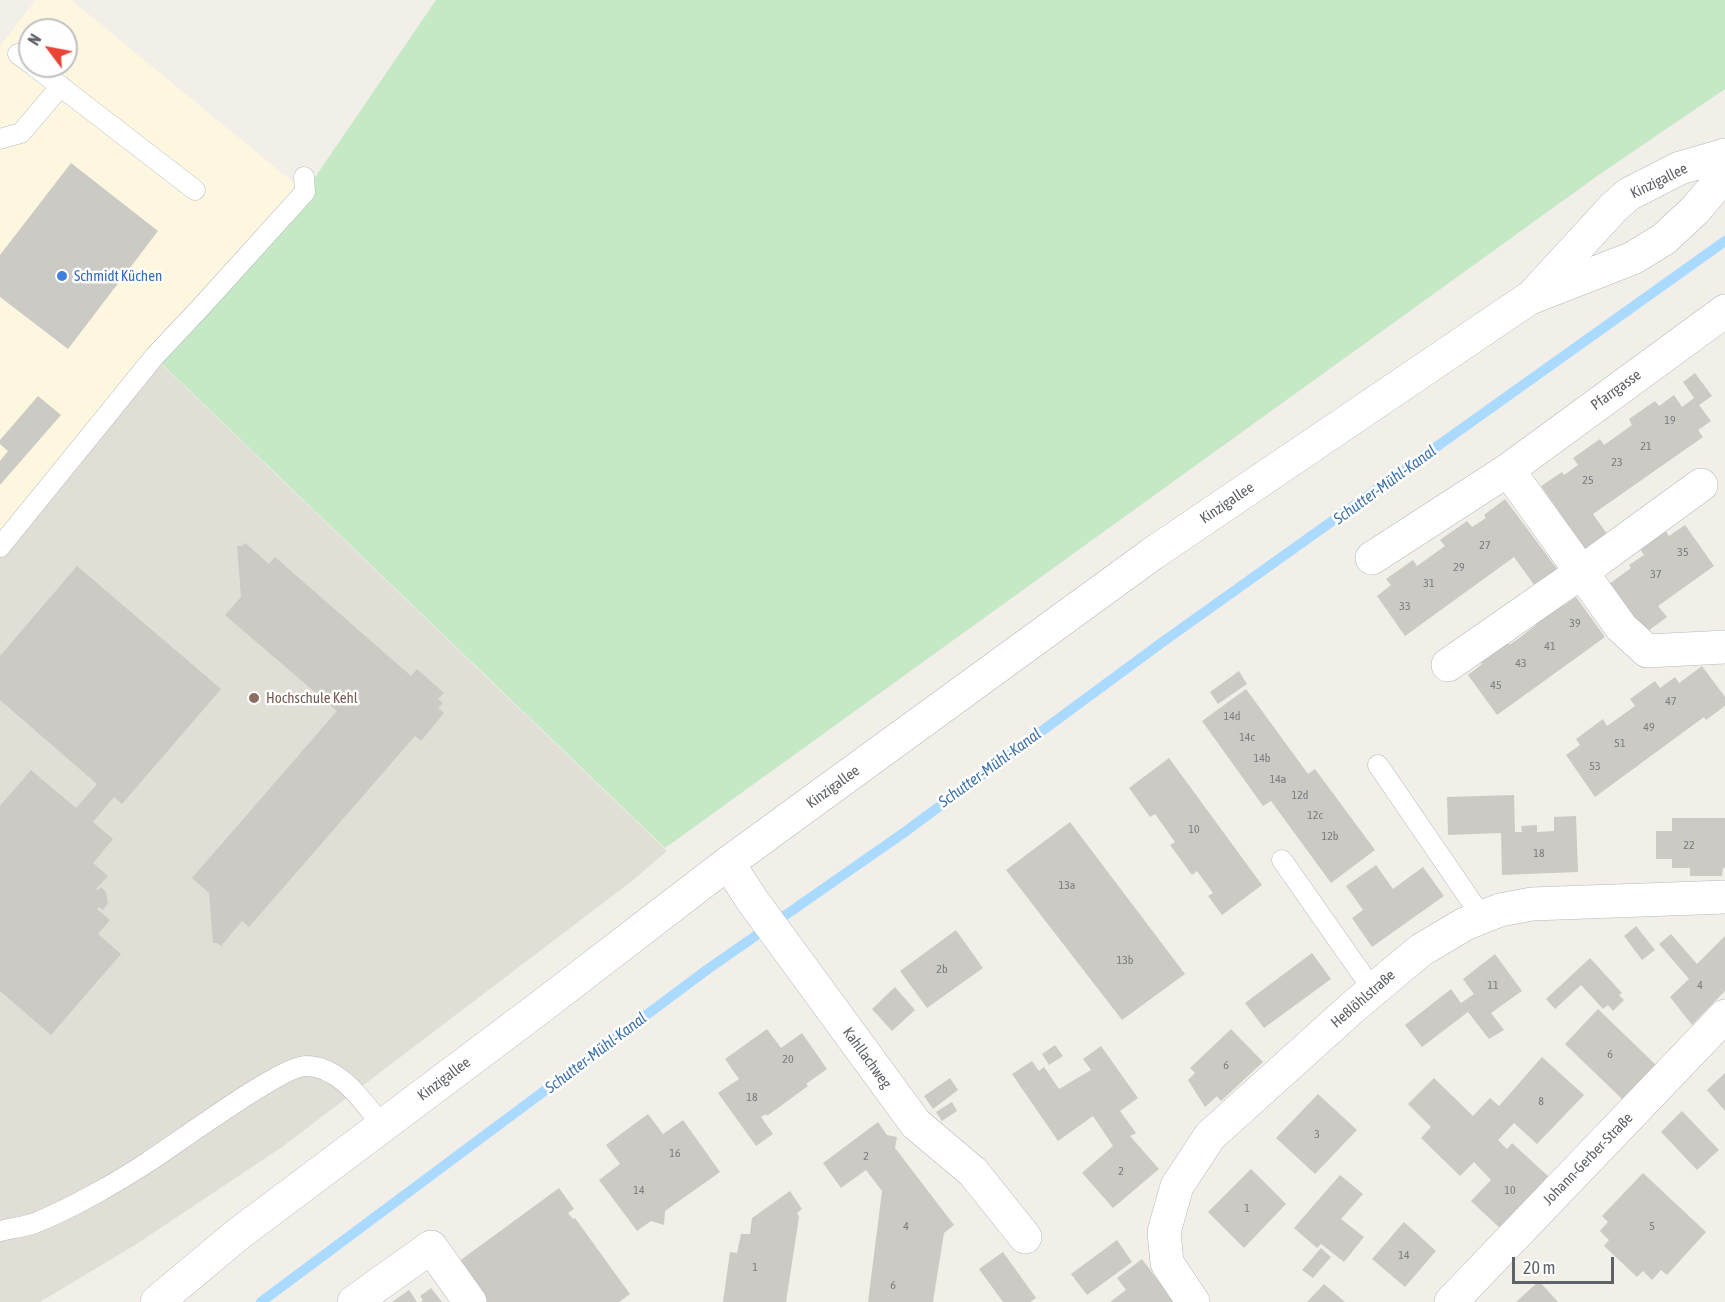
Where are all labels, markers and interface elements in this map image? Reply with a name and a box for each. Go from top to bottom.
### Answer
north arrow [18,18,78,78]
text: N [24,31,45,48]
street label: Kinzigallee [1627,159,1691,203]
place label: Schmidt Küchen [74,267,162,285]
marker: Schmidt Küchen [55,269,69,283]
street label: Pfarrgasse [1587,366,1645,414]
house number: 19 [1664,413,1676,427]
house number: 21 [1640,439,1652,453]
water label: Schutter-Mühl-Kanal [1330,441,1440,529]
house number: 23 [1611,455,1623,469]
house number: 25 [1582,473,1594,487]
street label: Kinzigallee [1197,478,1257,528]
house number: 27 [1479,538,1491,552]
house number: 35 [1677,545,1689,559]
house number: 29 [1453,560,1465,574]
house number: 37 [1650,567,1662,581]
house number: 31 [1423,576,1435,590]
house number: 33 [1399,599,1411,613]
house number: 39 [1569,616,1581,630]
house number: 41 [1544,639,1556,653]
house number: 43 [1515,656,1527,670]
house number: 45 [1490,678,1502,692]
place label: Hochschule Kehl [266,689,358,707]
marker: Hochschule Kehl [247,691,261,705]
house number: 47 [1665,694,1677,708]
house number: 14d [1224,709,1240,723]
house number: 49 [1643,720,1655,734]
water label: Schutter-Mühl-Kanal [935,724,1045,812]
house number: 14c [1239,730,1255,744]
house number: 51 [1614,736,1626,750]
house number: 14b [1254,751,1270,765]
house number: 53 [1589,759,1601,773]
street label: Kinzigallee [803,762,863,812]
house number: 14a [1270,772,1286,786]
house number: 12d [1292,788,1308,802]
house number: 12c [1307,808,1323,822]
house number: 10 [1188,822,1200,836]
house number: 12b [1322,829,1338,843]
house number: 22 [1683,838,1695,852]
house number: 18 [1533,846,1545,860]
house number: 13a [1059,878,1075,892]
house number: 13b [1117,953,1133,967]
house number: 2b [936,962,948,976]
street label: Heßlöhlstraße [1327,966,1399,1032]
house number: 11 [1487,978,1499,992]
house number: 4 [1697,978,1703,992]
water label: Schutter-Mühl-Kanal [541,1009,651,1097]
street label: Kahllachweg [839,1024,895,1092]
house number: 6 [1607,1047,1613,1061]
house number: 20 [782,1052,794,1066]
street label: Kinzigallee [414,1053,474,1105]
house number: 6 [1223,1058,1229,1072]
house number: 18 [746,1090,758,1104]
house number: 8 [1538,1094,1544,1108]
street label: Johann-Gerber-Straße [1539,1109,1637,1209]
house number: 3 [1314,1127,1320,1141]
house number: 16 [669,1146,681,1160]
house number: 2 [863,1149,869,1163]
house number: 2 [1118,1164,1124,1178]
house number: 14 [633,1183,645,1197]
house number: 10 [1504,1183,1516,1197]
house number: 1 [1244,1201,1250,1215]
house number: 4 [903,1219,909,1233]
house number: 5 [1649,1219,1655,1233]
scale bar [1515,1245,1617,1283]
house number: 14 [1398,1248,1410,1262]
text: 20 m [1523,1257,1555,1278]
house number: 1 [752,1260,758,1274]
house number: 6 [890,1278,896,1292]

